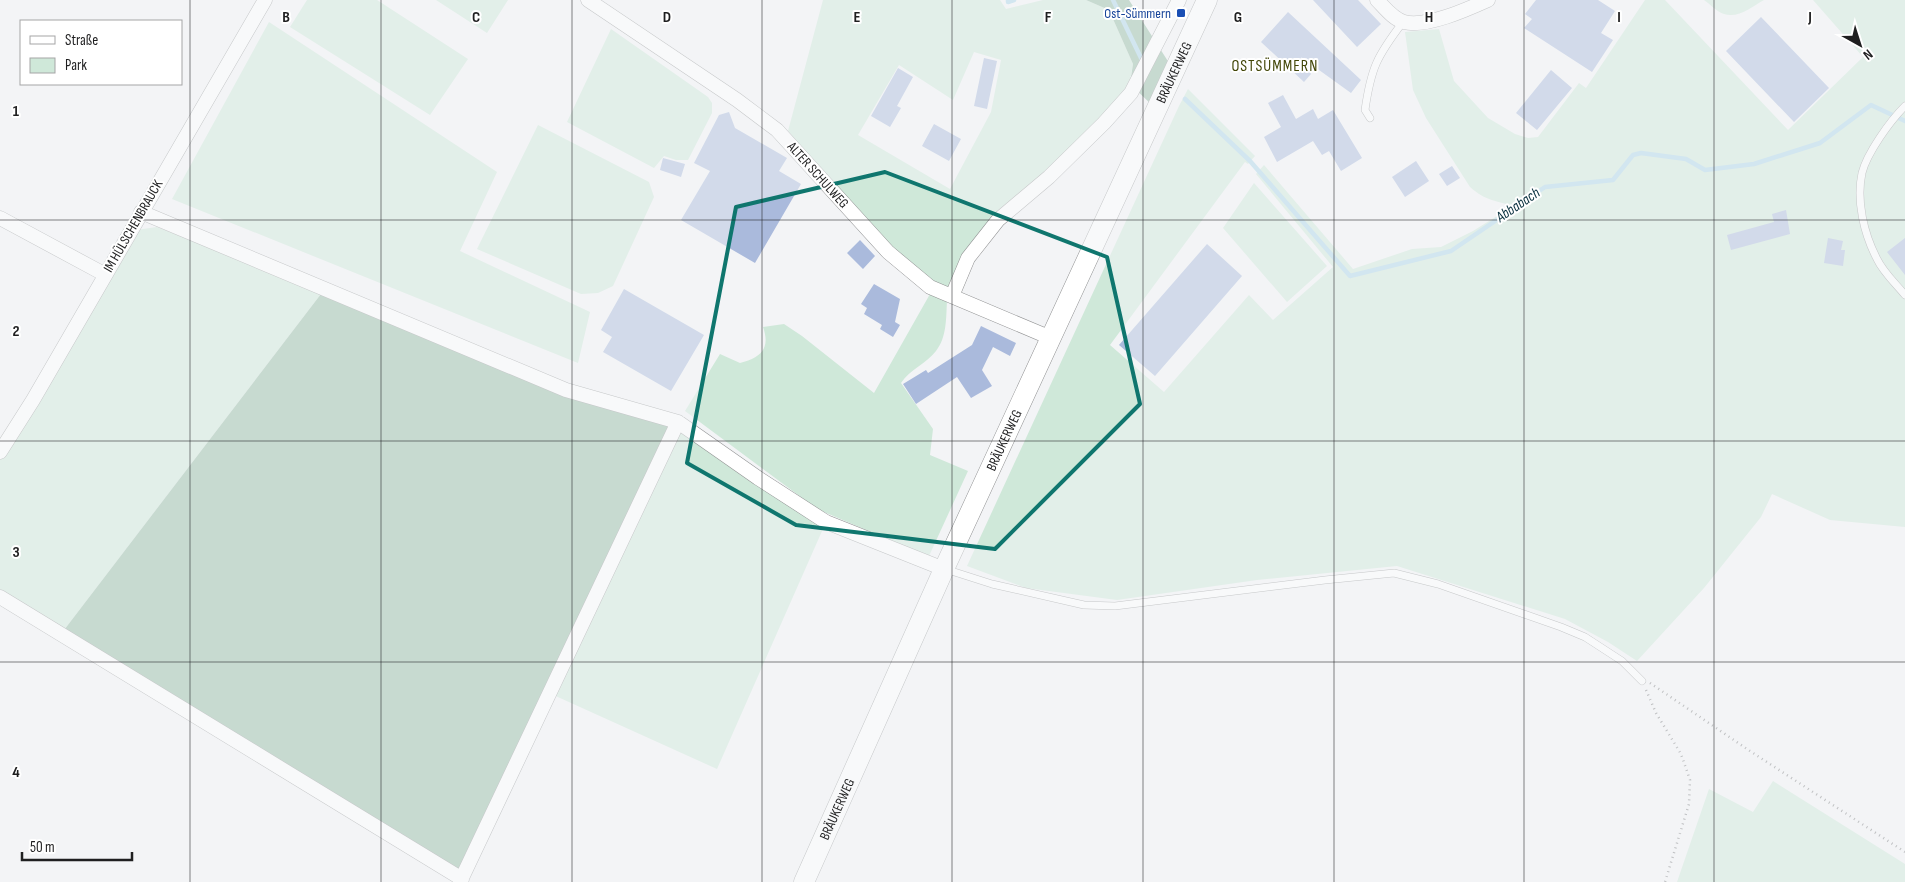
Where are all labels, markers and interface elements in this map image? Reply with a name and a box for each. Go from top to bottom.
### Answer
place label: Ost-Sümmern [1104,5,1171,22]
marker: Ost-Sümmern [1175,7,1187,19]
text: B [282,8,290,27]
text: C [472,8,480,27]
text: D [663,8,671,27]
text: E [854,8,861,27]
text: F [1045,8,1052,27]
text: G [1234,8,1242,27]
text: H [1425,8,1433,27]
text: I [1617,8,1621,27]
text: J [1807,8,1812,27]
legend [20,20,182,85]
north arrow [1835,20,1885,70]
text: Straße [65,31,98,50]
street label: BRÄUKERWEG [1152,39,1195,106]
text: N [1860,46,1876,64]
text: Park [65,56,87,75]
district label: OSTSÜMMERN [1232,57,1318,76]
text: 1 [13,102,20,121]
street label: ALTER SCHULWEG [783,138,852,212]
street label: IM HÜLSCHENBRAUCK [100,176,167,275]
water label: Abbabach [1492,183,1544,227]
text: 2 [12,322,20,341]
street label: BRÄUKERWEG [982,407,1025,473]
text: 3 [12,543,20,562]
text: 4 [12,763,20,782]
street label: BRÄUKERWEG [816,776,858,842]
scale bar [22,830,132,862]
text: 50 m [30,838,55,857]

